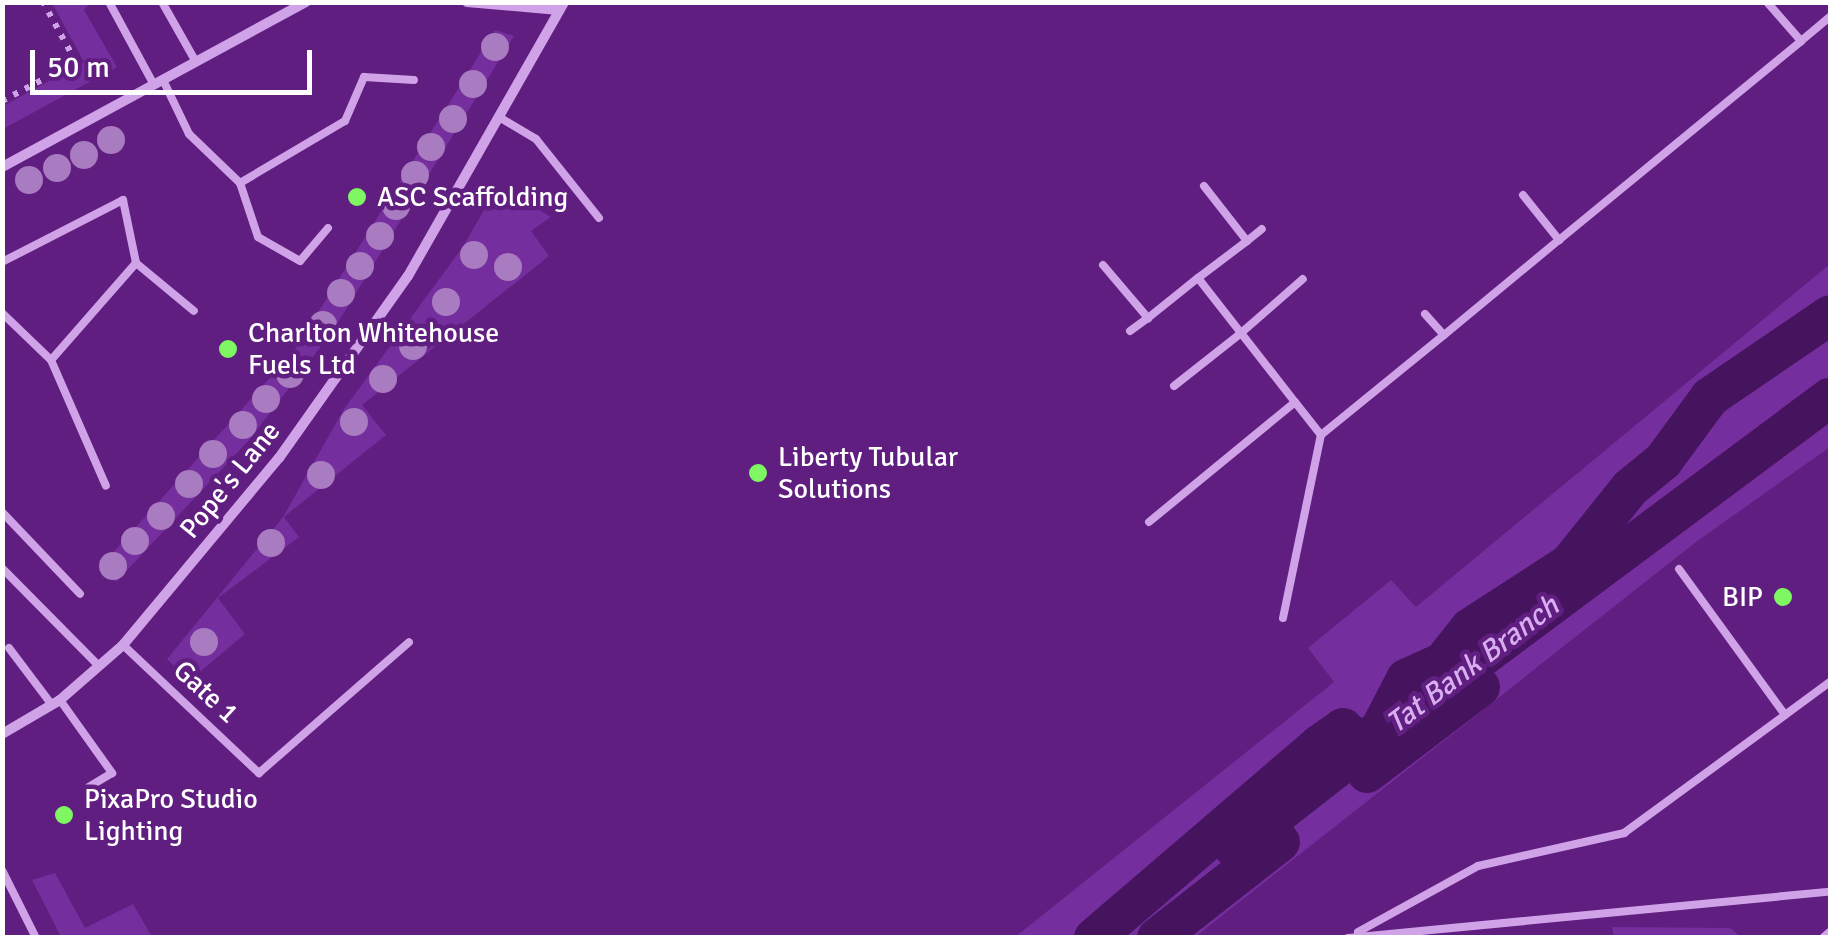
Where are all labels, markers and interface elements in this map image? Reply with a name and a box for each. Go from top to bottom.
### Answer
scale bar [35,30,318,92]
text: 50 m [47,49,110,86]
place label: ASC Scaffolding [377,180,568,214]
marker: ASC Scaffolding [346,186,368,208]
place label: Charlton Whitehouse Fuels Ltd [248,316,499,382]
marker: Charlton Whitehouse Fuels Ltd [217,338,239,360]
street label: Pope's Lane [173,415,287,545]
place label: Liberty Tubular Solutions [778,440,958,506]
marker: Liberty Tubular Solutions [747,462,769,484]
place label: BIP [1722,580,1763,614]
marker: BIP [1772,586,1794,608]
water label: Tat Bank Branch [1380,588,1566,742]
street label: Gate 1 [166,654,246,730]
place label: PixaPro Studio Lighting [84,782,258,848]
marker: PixaPro Studio Lighting [53,804,75,826]

